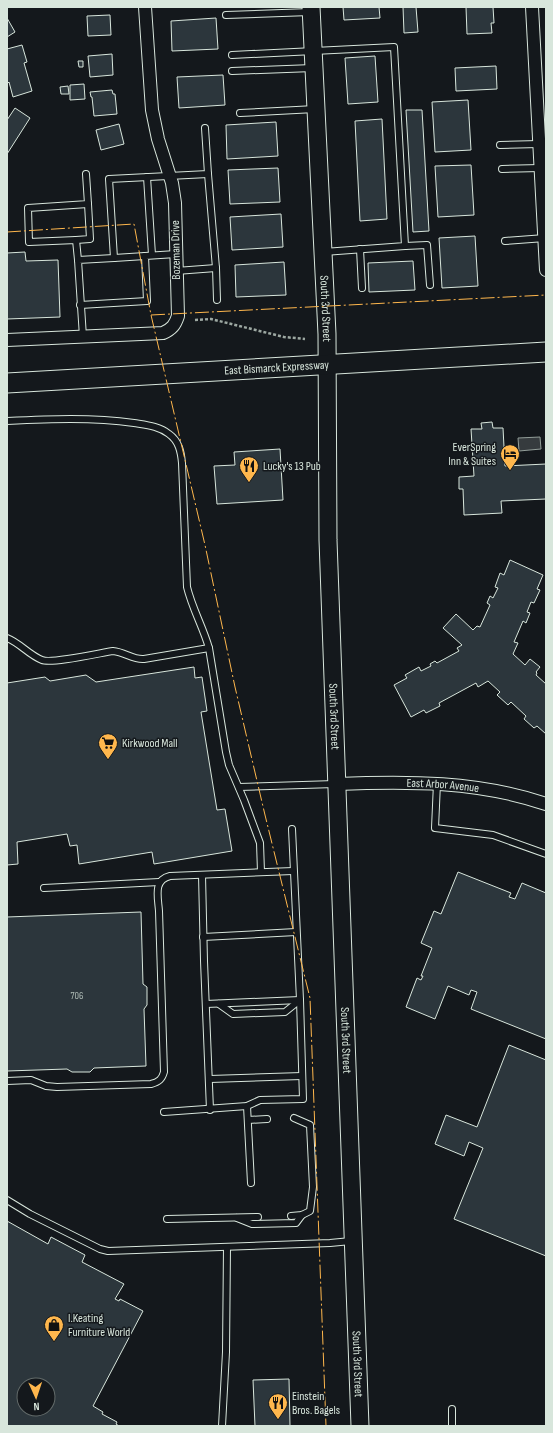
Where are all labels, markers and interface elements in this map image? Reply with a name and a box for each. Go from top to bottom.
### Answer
street label: Bozeman Drive [168,220,184,280]
street label: South 3rd Street [317,275,335,342]
street label: East Bismarck Expressway [224,357,330,378]
place label: EverSpring Inn & Suites [448,440,496,469]
hotel icon: EverSpring Inn & Suites [499,443,521,471]
restaurant icon: Lucky's 13 Pub [238,455,260,483]
place label: Lucky's 13 Pub [263,459,321,474]
street label: South 3rd Street [326,683,343,750]
supermarket icon: Kirkwood Mall [97,732,119,760]
place label: Kirkwood Mall [122,736,178,751]
street label: East Arbor Avenue [406,775,480,796]
house number: 706 [71,990,83,1002]
street label: South 3rd Street [337,1007,355,1074]
place label: I.Keating Furniture World [68,1311,130,1340]
shop icon: I.Keating Furniture World [43,1314,65,1342]
street label: South 3rd Street [349,1331,366,1398]
north arrow [16,1377,56,1417]
place label: Einstein Bros. Bagels [292,1389,340,1418]
restaurant icon: Einstein Bros. Bagels [267,1392,289,1420]
text: N [33,1400,40,1413]

